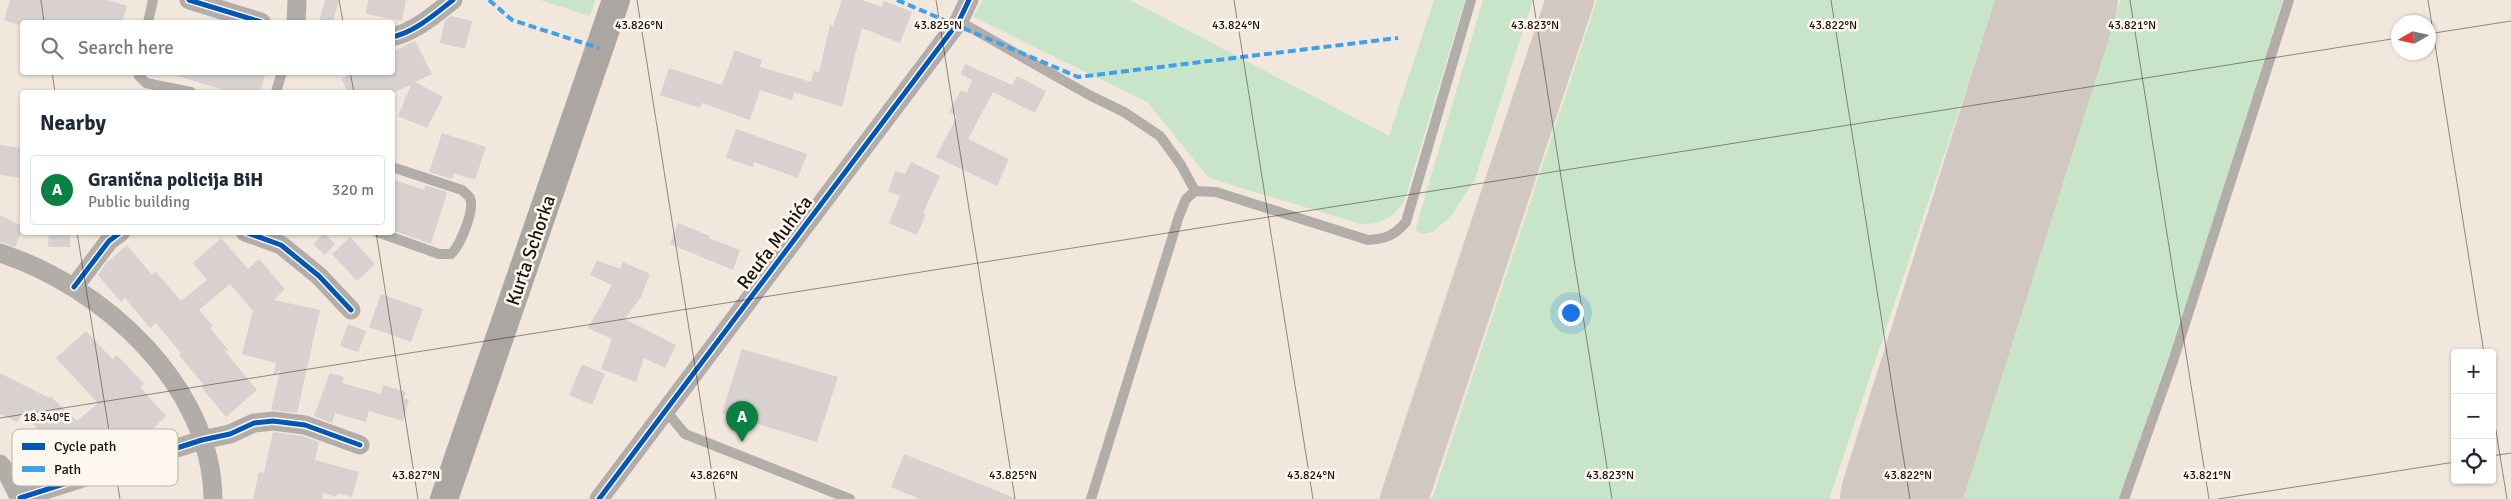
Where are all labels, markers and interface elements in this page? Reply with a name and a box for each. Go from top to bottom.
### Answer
north arrow [2391,15,2436,60]
text: 43.826°N [615,18,663,33]
text: 43.825°N [914,18,962,33]
text: 43.824°N [1212,18,1260,33]
text: 43.823°N [1511,18,1559,33]
text: 43.822°N [1809,18,1857,33]
text: 43.821°N [2108,18,2156,33]
search box [20,20,395,75]
icon: search [38,34,66,62]
text: Search here [78,36,174,60]
text: Nearby [40,110,106,136]
text: Granična policija BiH [88,168,263,192]
text: A [52,180,62,200]
text: 320 m [332,180,374,200]
street label: Reufa Muhića [732,191,818,294]
text: Public building [88,192,190,212]
street label: Kurta Schorka [501,192,561,309]
your location [1558,300,1584,326]
map controls [2451,349,2496,484]
button: + [2451,349,2496,394]
button: − [2451,394,2496,439]
pin: A [726,401,758,442]
text: 18.340°E [24,410,71,425]
legend [12,429,178,486]
text: Cycle path [54,438,116,455]
button: locate [2451,439,2496,484]
text: Path [54,461,81,478]
text: 43.827°N [392,468,440,483]
text: 43.826°N [690,468,738,483]
text: 43.825°N [989,468,1037,483]
text: 43.824°N [1287,468,1335,483]
text: 43.823°N [1586,468,1634,483]
text: 43.822°N [1884,468,1932,483]
text: 43.821°N [2183,468,2231,483]

